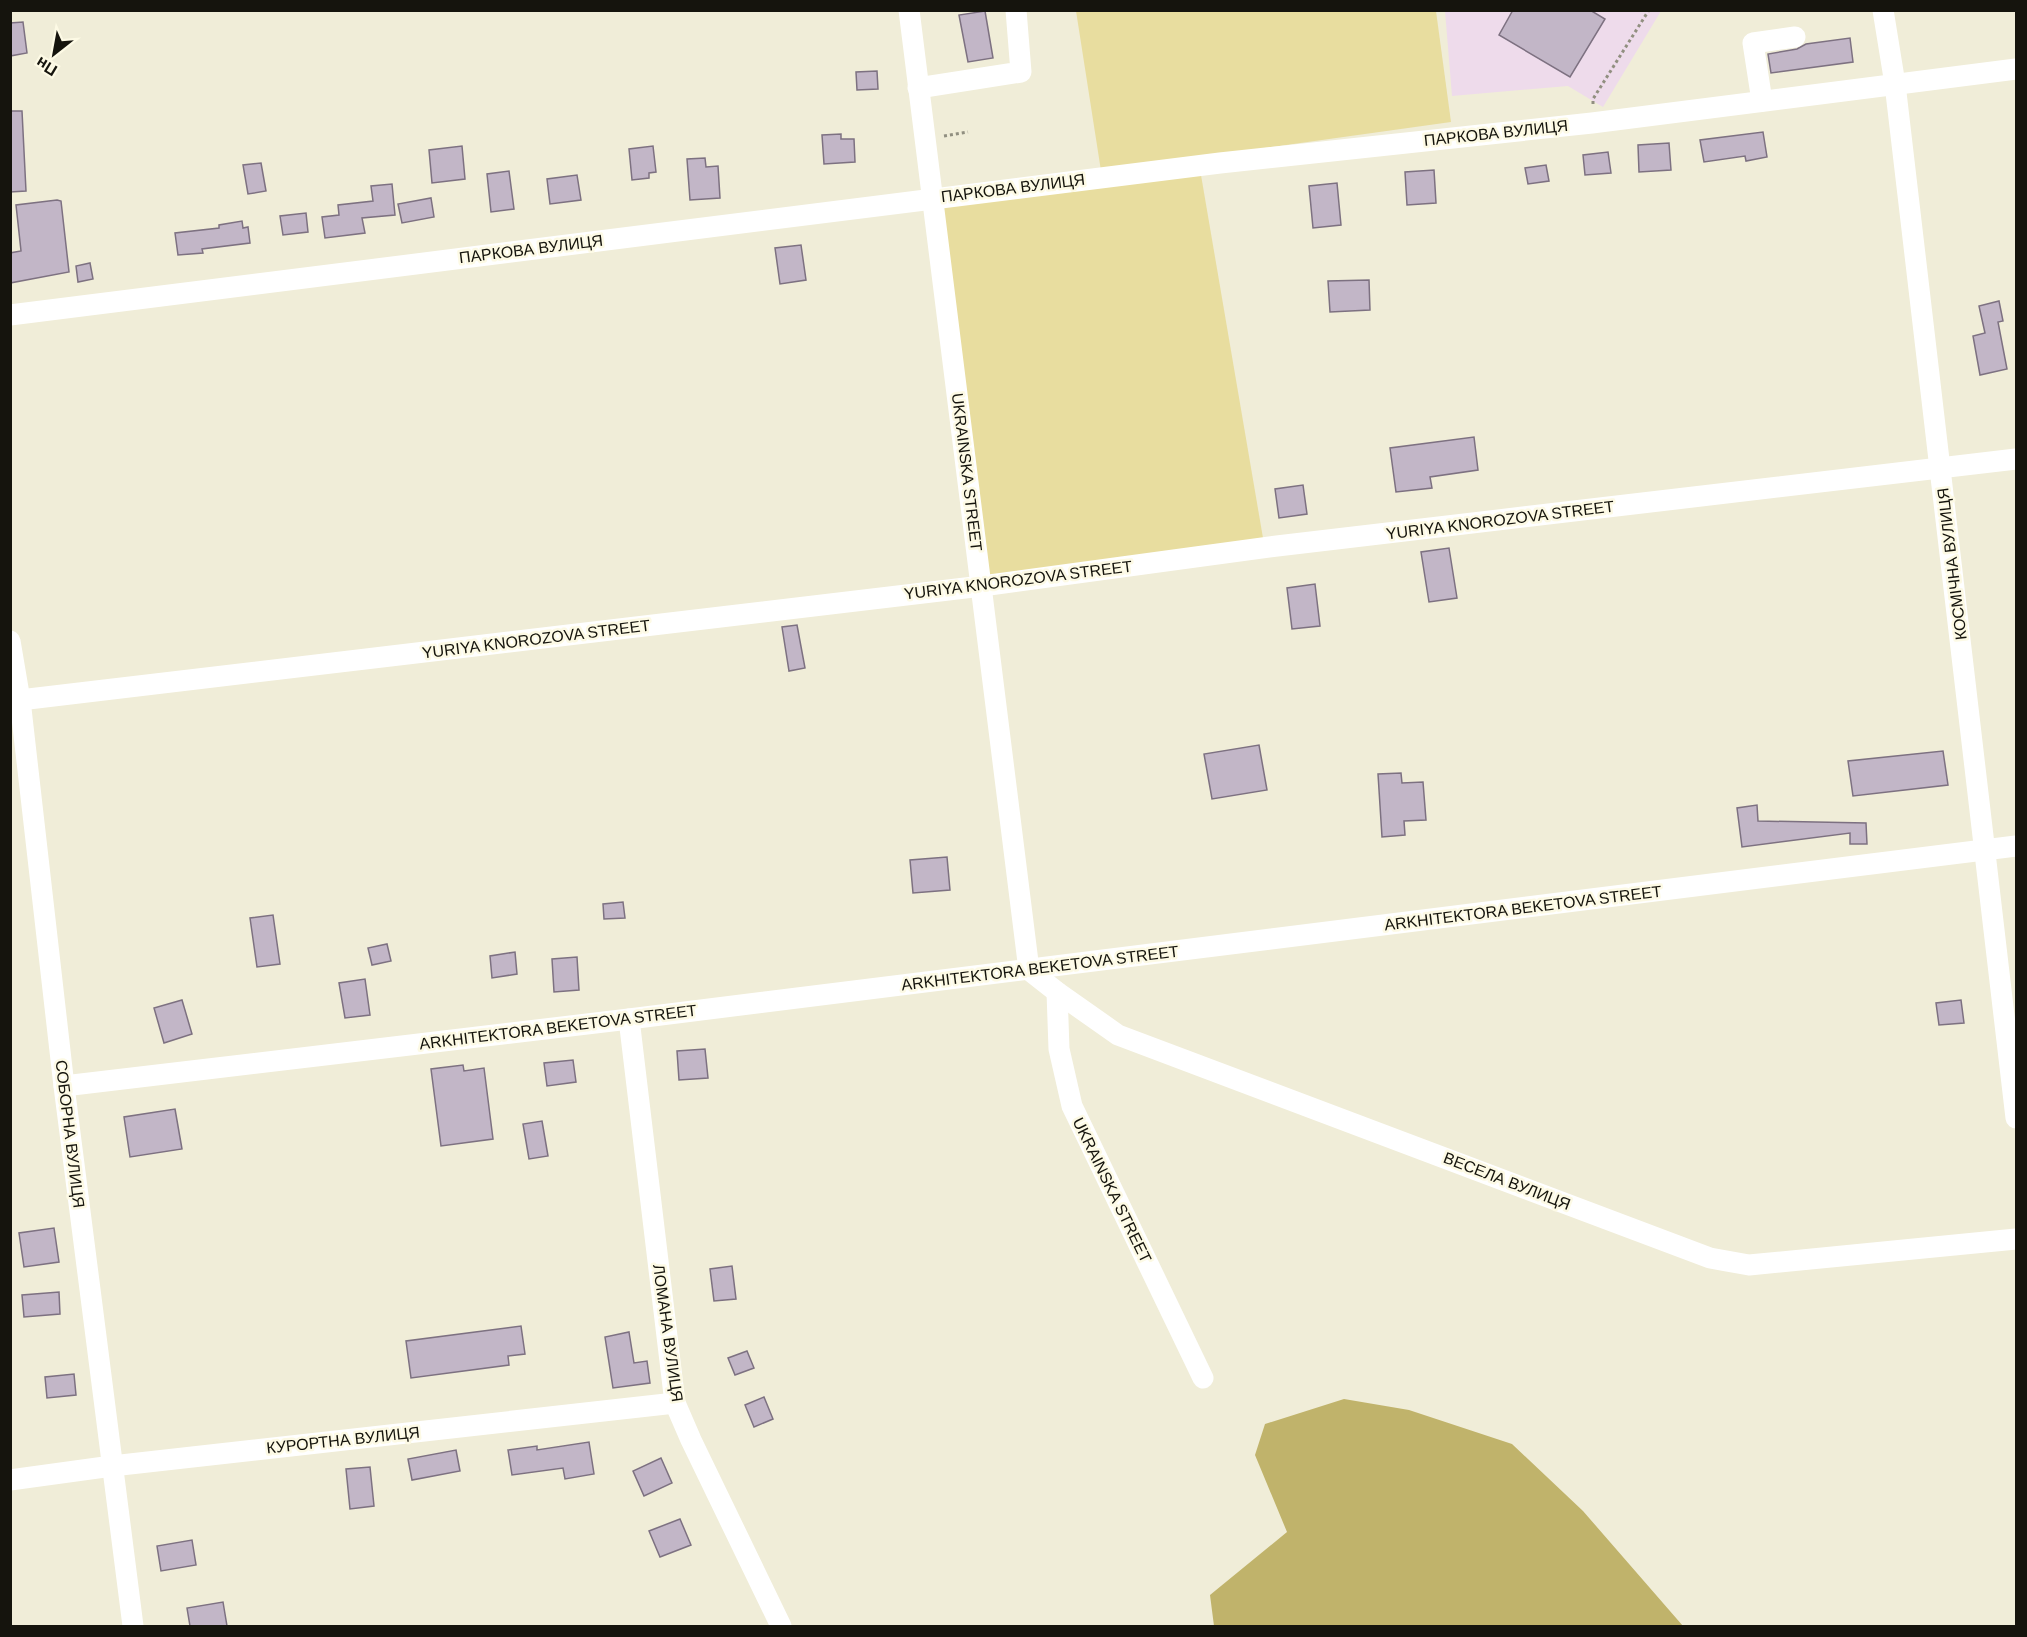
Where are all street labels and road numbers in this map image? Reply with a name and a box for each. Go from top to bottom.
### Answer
street label: ПАРКОВА ВУЛИЦЯ [1423,117,1569,149]
street label: ПАРКОВА ВУЛИЦЯ [940,171,1086,205]
street label: ПАРКОВА ВУЛИЦЯ [458,232,604,266]
street label: UKRAINSKA STREET [949,392,985,552]
street label: КОСМІЧНА ВУЛИЦЯ [1934,487,1970,641]
street label: YURIYA KNOROZOVA STREET [1385,498,1615,542]
street label: YURIYA KNOROZOVA STREET [903,558,1133,602]
street label: YURIYA KNOROZOVA STREET [421,617,651,661]
street label: ARKHITEKTORA BEKETOVA STREET [1383,883,1663,933]
street label: ARKHITEKTORA BEKETOVA STREET [900,943,1180,993]
street label: ARKHITEKTORA BEKETOVA STREET [418,1002,698,1052]
street label: СОБОРНА ВУЛИЦЯ [52,1059,88,1209]
street label: UKRAINSKA STREET [1069,1115,1155,1265]
street label: ВЕСЕЛА ВУЛИЦЯ [1441,1149,1573,1213]
street label: ЛОМАНА ВУЛИЦЯ [650,1263,686,1403]
street label: КУРОРТНА ВУЛИЦЯ [266,1423,420,1457]

